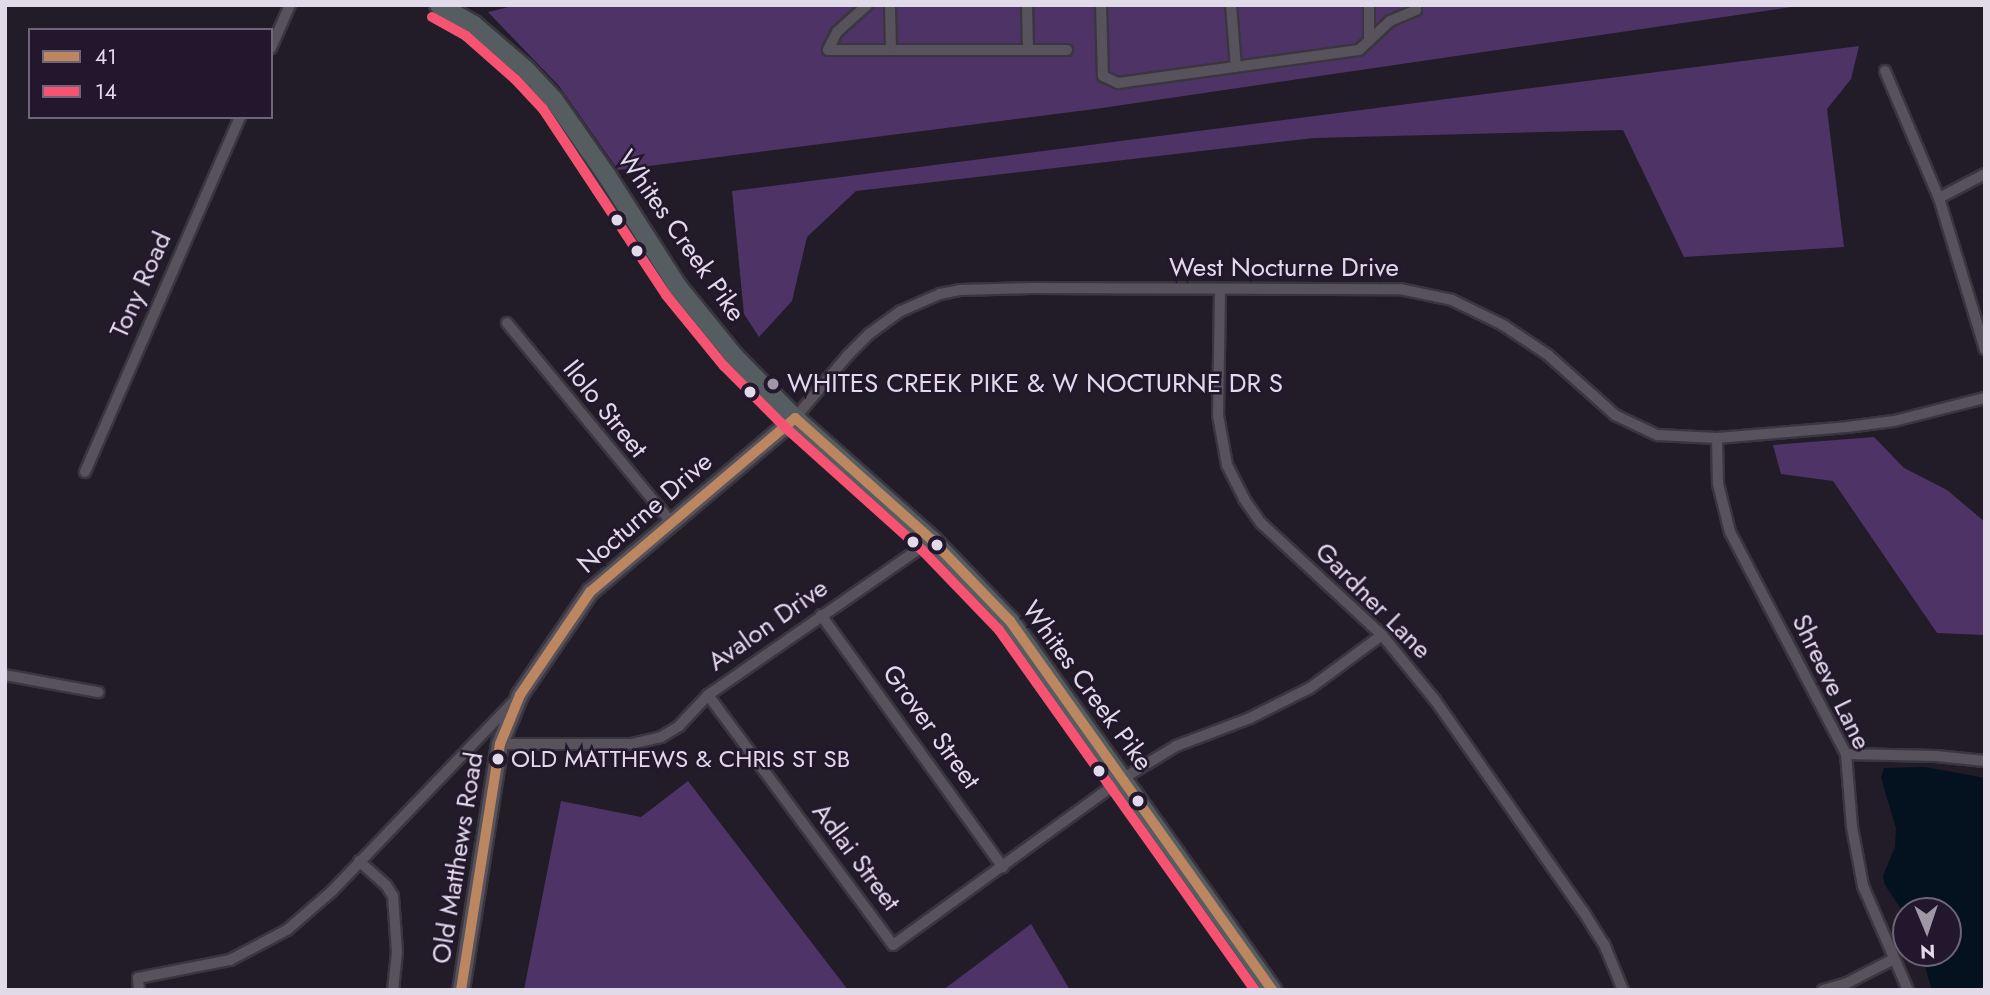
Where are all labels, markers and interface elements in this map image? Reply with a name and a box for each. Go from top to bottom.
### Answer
legend [28,28,273,119]
text: 41 [95,42,117,72]
text: 14 [95,77,117,107]
street label: Whites Creek Pike [610,144,752,328]
unlabelled marker [610,213,624,227]
street label: Tony Road [104,227,178,343]
unlabelled marker [630,244,644,258]
street label: West Nocturne Drive [1169,252,1399,284]
street label: Ilolo Street [556,354,654,464]
place label: WHITES CREEK PIKE & W NOCTURNE DR S [787,368,1283,400]
marker: WHITES CREEK PIKE & W NOCTURNE DR S [765,376,781,392]
unlabelled marker [743,385,757,399]
street label: Nocturne Drive [571,446,719,580]
unlabelled marker [906,535,920,549]
street label: Gardner Lane [1308,536,1438,666]
unlabelled marker [930,538,944,552]
street label: Avalon Drive [702,572,834,678]
street label: Whites Creek Pike [1015,595,1159,777]
street label: Shreeve Lane [1785,609,1877,755]
street label: Grover Street [876,659,986,795]
place label: OLD MATTHEWS & CHRIS ST SB [511,745,850,773]
street label: Old Matthews Road [426,750,490,966]
marker: OLD MATTHEWS & CHRIS ST SB [491,752,505,766]
unlabelled marker [1092,764,1106,778]
unlabelled marker [1131,794,1145,808]
street label: Adlai Street [805,797,907,917]
north arrow [1892,897,1962,967]
text: N [1920,938,1936,965]

